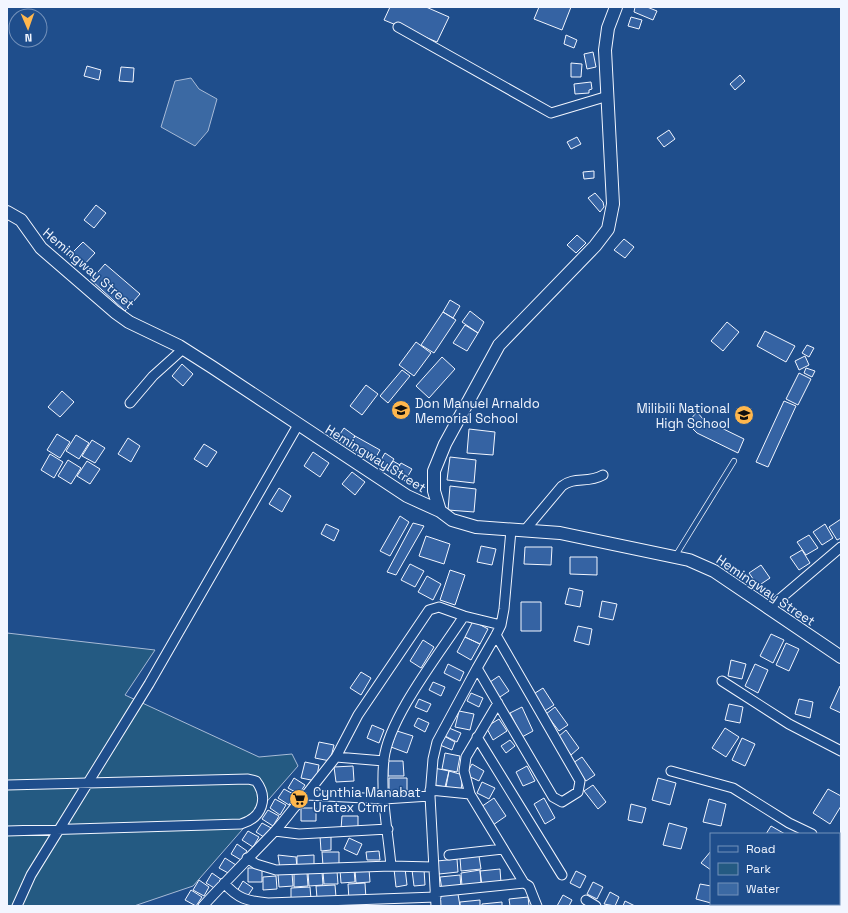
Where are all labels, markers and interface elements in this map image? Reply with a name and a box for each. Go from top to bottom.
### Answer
north arrow [8,8,48,48]
text: N [24,31,32,45]
street label: Hemingway Street [39,224,138,313]
place label: Don Manuel Arnaldo Memorial School [415,395,540,427]
school or university icon: Don Manuel Arnaldo Memorial School [390,399,412,421]
place label: Milibili National High School [636,400,730,432]
school or university icon: Milibili National High School [733,404,755,426]
street label: Hemingway Street [322,421,429,496]
street label: Hemingway Street [713,551,818,630]
place label: Cynthia Manabat Uratex Ctmr [313,784,421,816]
supermarket icon: Cynthia Manabat Uratex Ctmr [288,788,310,810]
legend [710,833,840,905]
text: Road [746,841,775,857]
text: Park [746,861,771,877]
text: Water [746,881,780,897]

